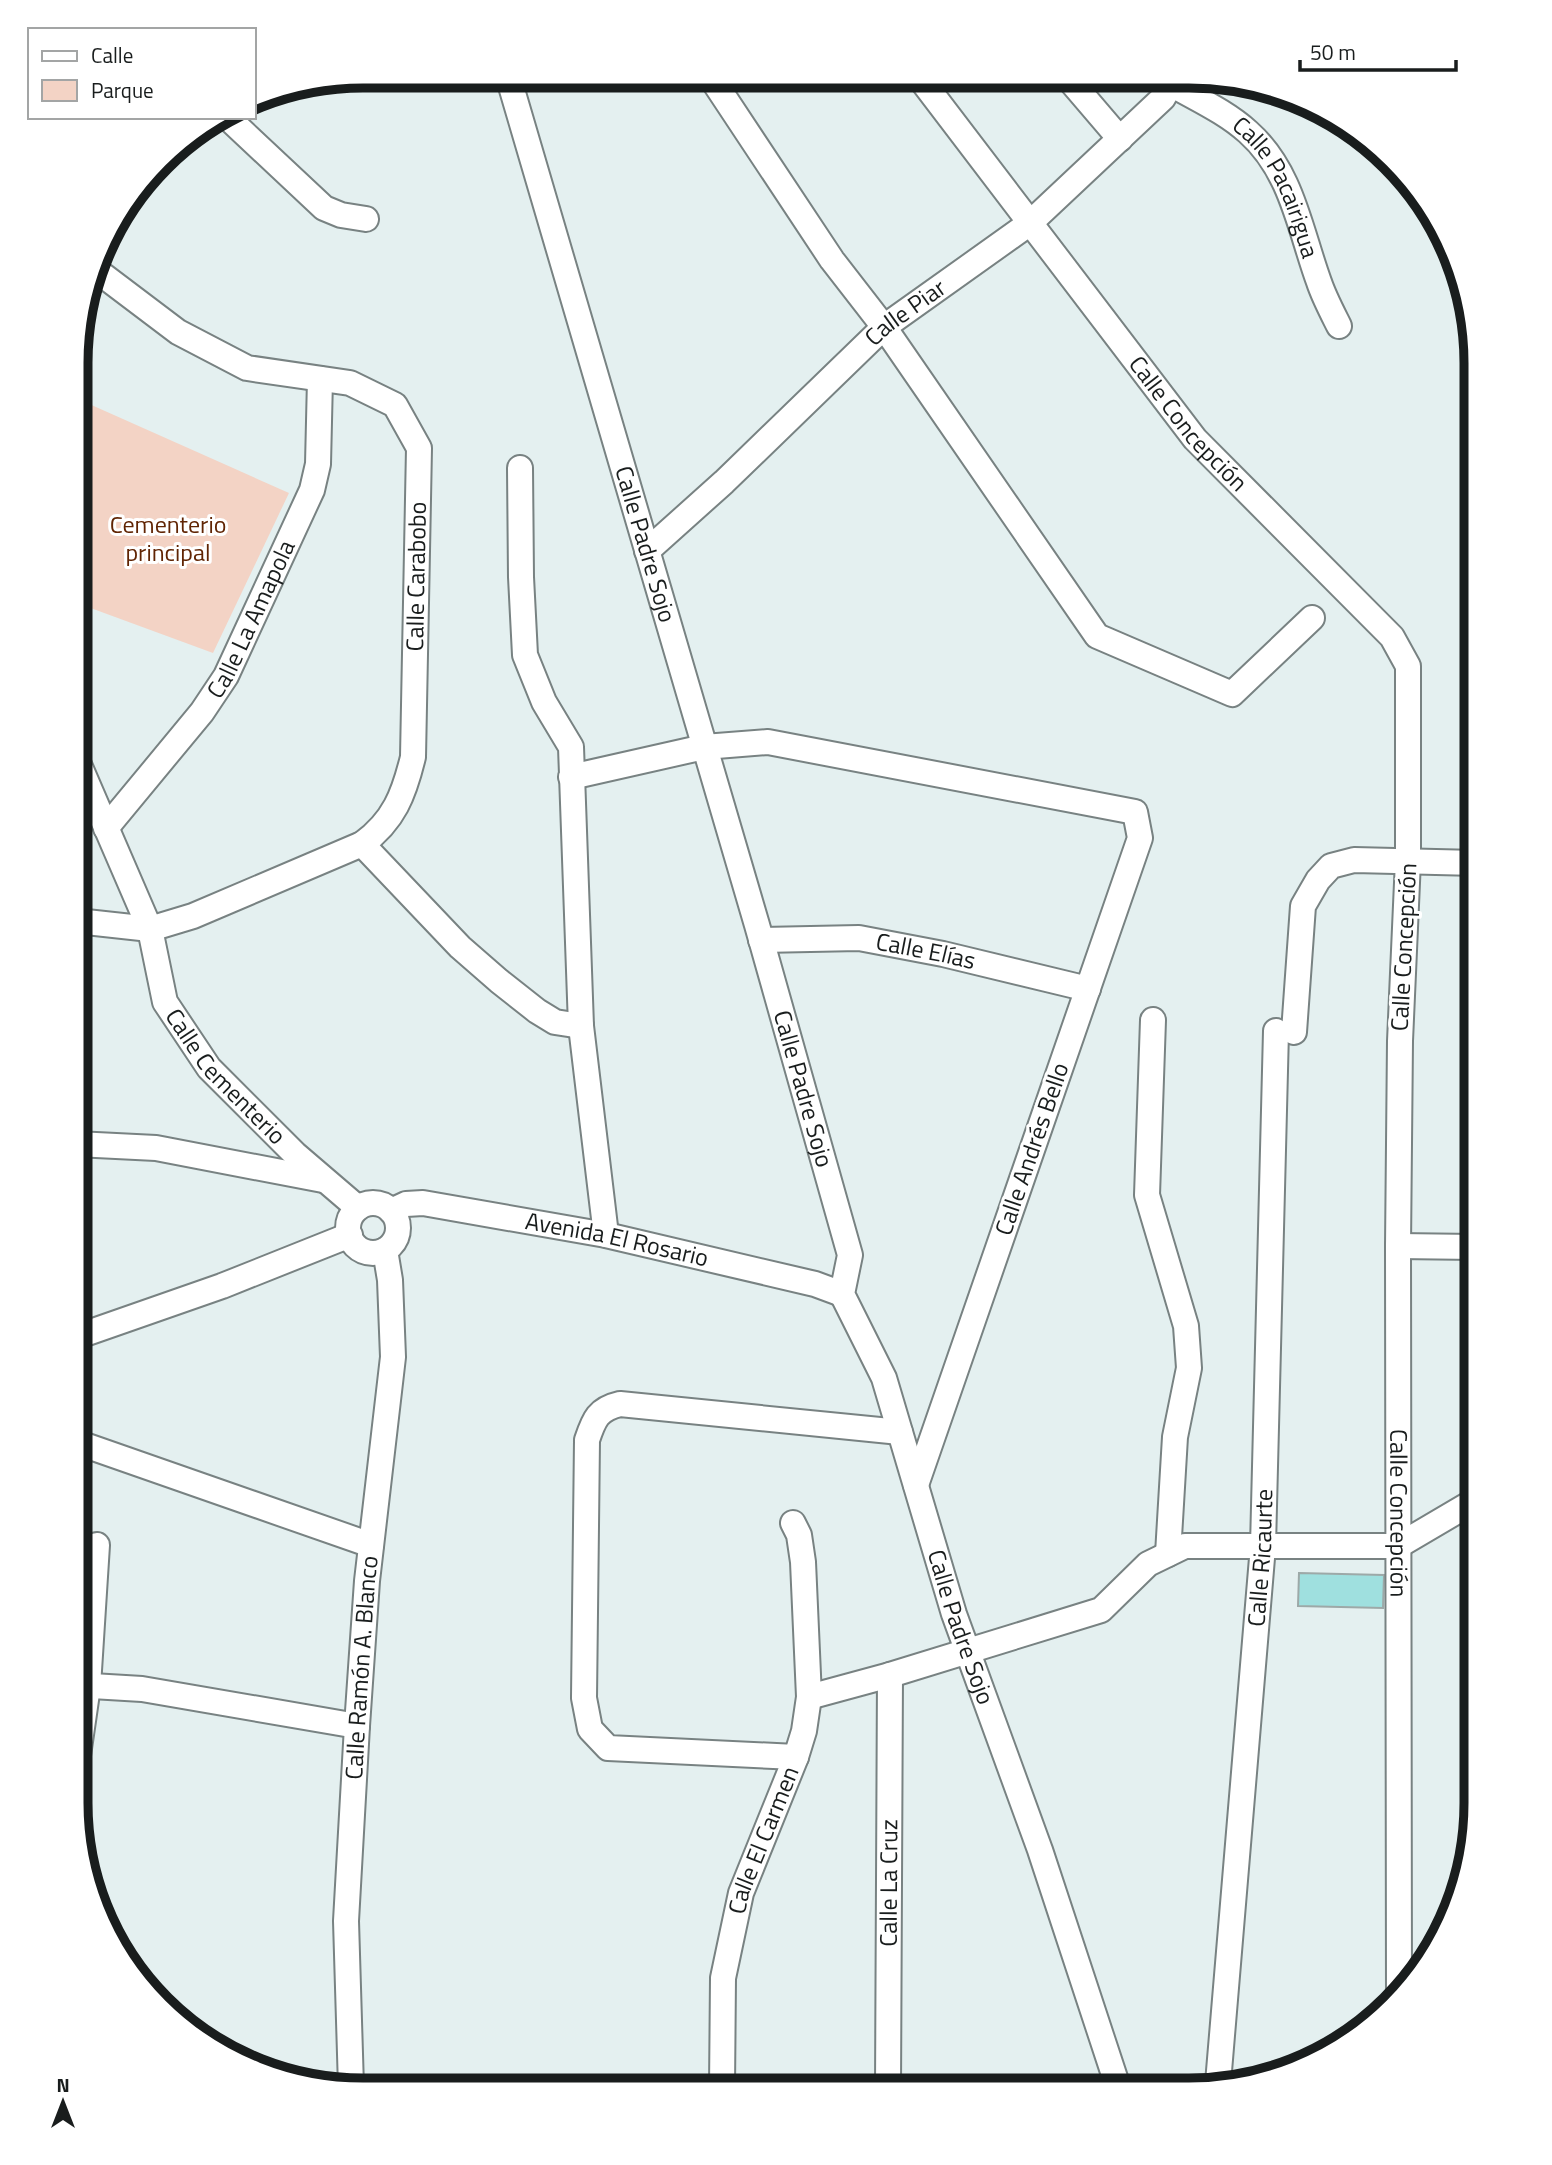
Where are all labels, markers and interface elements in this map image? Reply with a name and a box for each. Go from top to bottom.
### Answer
legend [28,28,256,119]
scale bar [1300,28,1456,72]
text: 50 m [1310,36,1356,68]
text: Calle [91,39,133,71]
text: Parque [91,74,154,106]
street label: Calle Pacairigua [1225,107,1329,262]
street label: Calle Piar [856,269,953,354]
street label: Calle Concepción [1121,348,1256,499]
street label: Calle Padre Sojo [606,461,686,627]
street label: Calle Carabobo [396,501,435,652]
park label: Cementerio principal [110,506,226,570]
street label: Calle La Amapola [197,534,304,705]
street label: Calle Concepción [1381,862,1425,1032]
street label: Calle Elías [873,923,979,978]
street label: Calle Cementerio [157,1001,295,1152]
street label: Calle Padre Sojo [765,1006,843,1171]
street label: Calle Andrés Bello [985,1057,1077,1240]
street label: Avenida El Rosario [523,1202,712,1275]
street label: Calle Concepción [1381,1429,1417,1597]
street label: Calle Ricaurte [1237,1489,1281,1628]
street label: Calle Padre Sojo [919,1545,1004,1709]
street label: Calle Ramón A. Blanco [335,1553,387,1780]
street label: Calle El Carmen [718,1761,807,1917]
street label: Calle La Cruz [870,1819,906,1947]
north arrow [28,2067,98,2137]
text: N [56,2070,70,2099]

